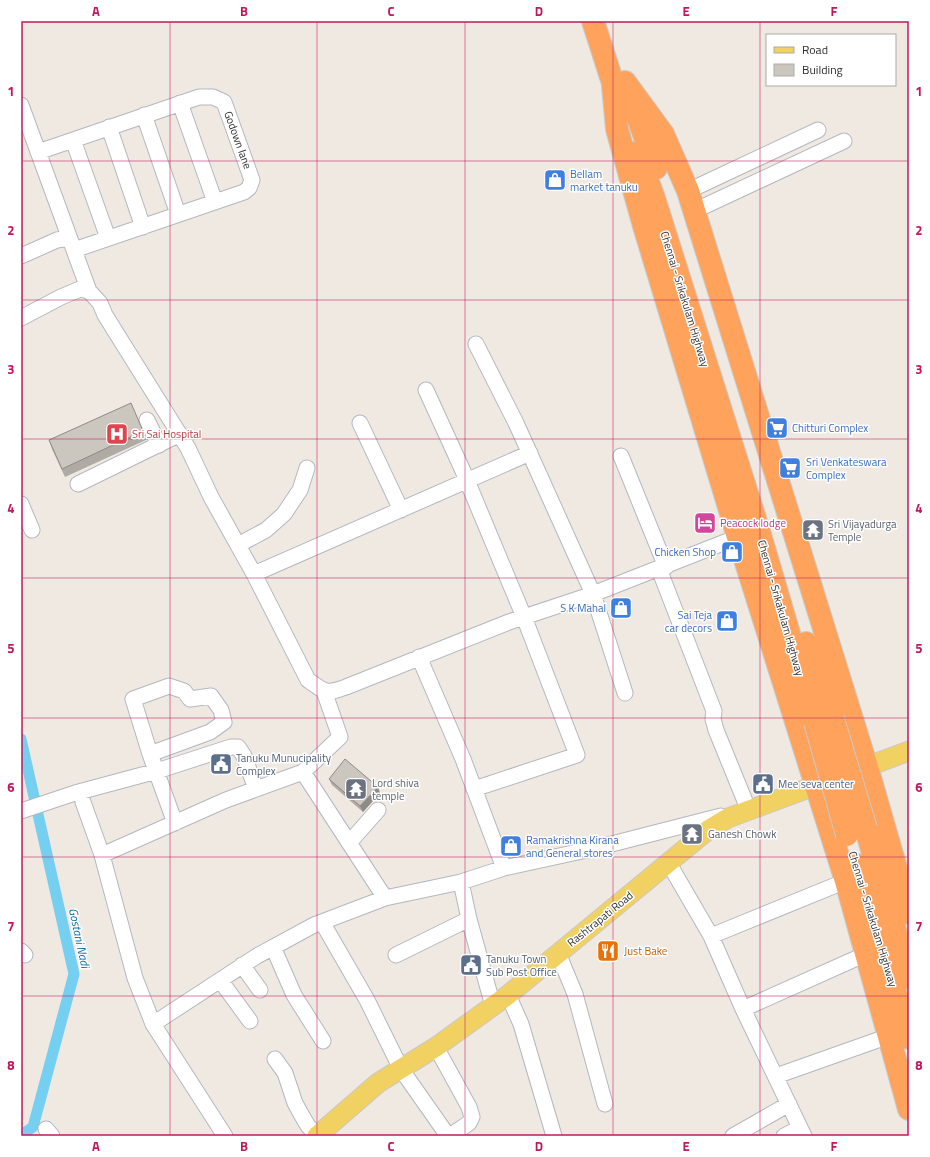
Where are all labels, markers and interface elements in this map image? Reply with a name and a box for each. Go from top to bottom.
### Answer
text: A [92,1,100,21]
text: B [240,1,248,21]
text: C [387,1,395,21]
text: D [535,1,543,21]
text: E [682,1,690,21]
text: F [831,1,838,21]
legend [766,34,896,86]
text: Road [802,40,828,59]
text: Building [802,60,843,79]
text: 1 [7,81,15,101]
text: 1 [915,81,923,101]
street label: Godown lane [220,109,256,172]
place label: Bellam market tanuku [570,166,638,195]
shop icon: Bellam market tanuku [542,167,568,193]
text: 2 [7,220,15,240]
text: 2 [915,220,923,240]
street label: Chennai - Srikakulam Highway [657,229,713,369]
text: 3 [7,359,15,379]
text: 3 [915,359,923,379]
supermarket icon: Chitturi Complex [764,415,790,441]
place label: Chitturi Complex [792,420,868,436]
hospital icon: Sri Sai Hospital [104,421,130,447]
place label: Sri Sai Hospital [132,426,201,442]
place label: Sri Venkateswara Complex [806,454,887,483]
supermarket icon: Sri Venkateswara Complex [777,455,803,481]
text: 4 [7,498,15,518]
text: 4 [915,498,923,518]
hotel icon: Peacock lodge [692,510,718,536]
place label: Peacock lodge [720,515,786,531]
place label: Sri Vijayadurga Temple [828,516,897,545]
temple icon: Sri Vijayadurga Temple [800,517,826,543]
street label: Chennai - Srikakulam Highway [754,538,808,679]
shop icon: Chicken Shop [719,539,745,565]
place label: Chicken Shop [654,544,716,560]
shop icon: S K Mahal [608,595,634,621]
place label: S K Mahal [560,600,606,616]
place label: Sai Teja car decors [665,607,712,636]
shop icon: Sai Teja car decors [714,608,740,634]
text: 5 [7,638,15,658]
text: 5 [915,638,923,658]
place label: Tanuku Munucipality Complex [236,750,332,779]
public building icon: Tanuku Munucipality Complex [208,751,234,777]
public building icon: Mee seva center [750,771,776,797]
place label: Lord shiva temple [372,775,420,804]
temple icon: Lord shiva temple [343,776,369,802]
place label: Mee seva center [778,776,854,792]
text: 6 [7,777,15,797]
text: 6 [915,777,923,797]
temple icon: Ganesh Chowk [679,821,705,847]
place label: Ganesh Chowk [708,826,777,842]
place label: Ramakrishna Kirana and General stores [526,832,619,861]
shop icon: Ramakrishna Kirana and General stores [498,833,524,859]
street label: Chennai - Srikakulam Highway [845,849,901,989]
street label: Rashtrapati Road [564,887,636,950]
water label: Gostani Nadi [64,906,95,971]
text: 7 [7,916,15,936]
text: 7 [915,916,923,936]
restaurant icon: Just Bake [595,938,621,964]
place label: Just Bake [624,943,668,959]
place label: Tanuku Town Sub Post Office [486,951,557,980]
public building icon: Tanuku Town Sub Post Office [458,952,484,978]
text: 8 [7,1055,15,1075]
text: 8 [915,1055,923,1075]
text: A [92,1136,100,1156]
text: B [240,1136,248,1156]
text: C [387,1136,395,1156]
text: D [535,1136,543,1156]
text: E [682,1136,690,1156]
text: F [831,1136,838,1156]

